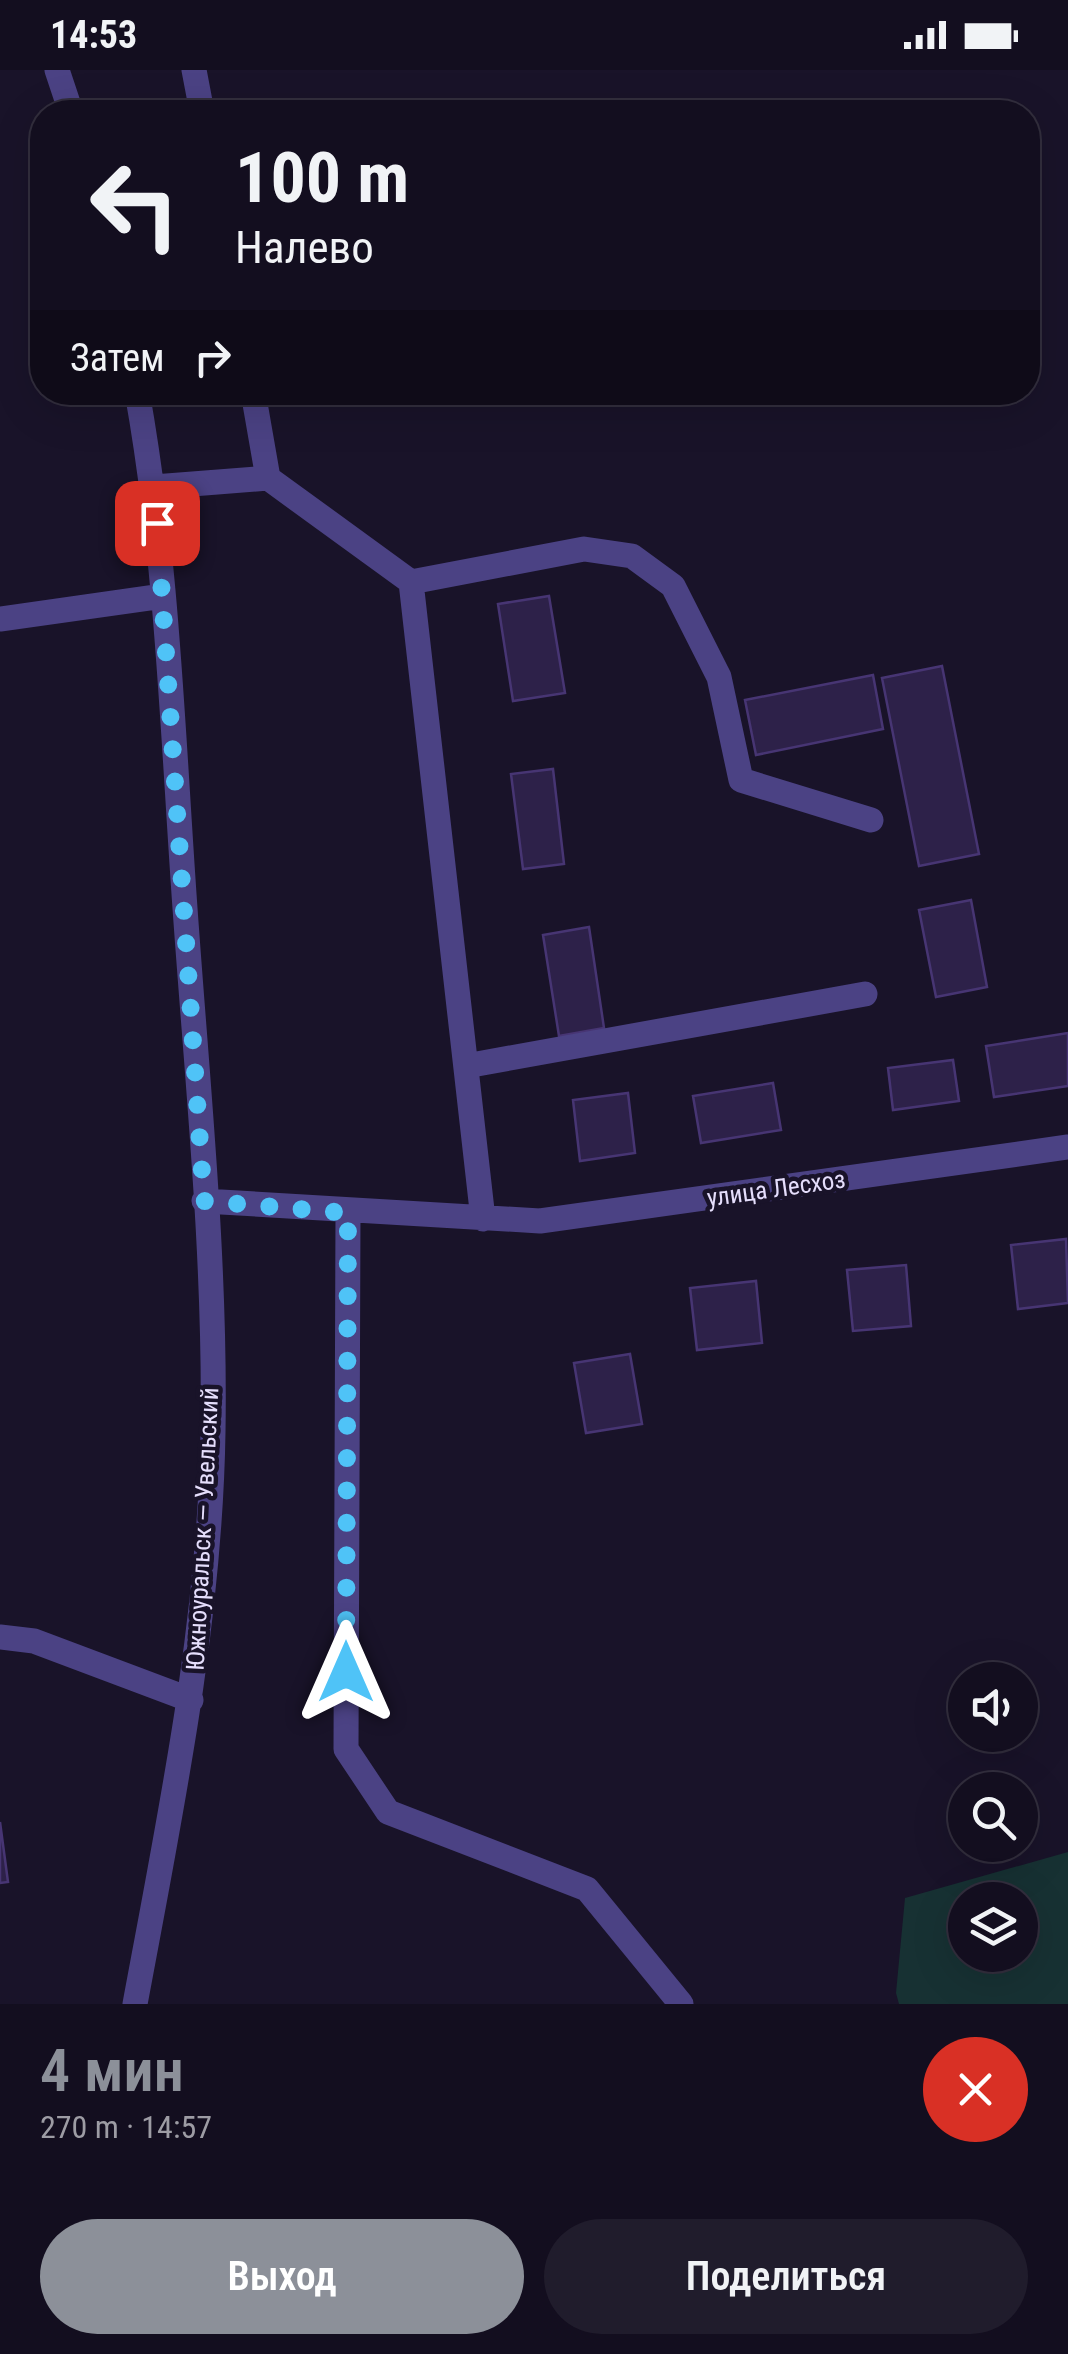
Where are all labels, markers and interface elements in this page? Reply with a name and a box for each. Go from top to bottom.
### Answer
text: 14:53 [50,13,137,57]
text: 100 m [235,137,409,219]
icon: left [70,140,200,270]
text: Налево [235,221,374,274]
icon: right [185,330,240,385]
text: Затем [70,336,165,380]
pin [115,481,200,566]
icon: arrive [130,496,185,551]
street label: улица Лесхоз [705,1164,847,1213]
street label: Южноуральск — Увельский [181,1387,224,1671]
position arrow [294,1620,398,1724]
map controls [948,1662,1038,1972]
button: sound [948,1662,1038,1752]
button: search [948,1772,1038,1862]
button: layers [948,1882,1038,1972]
text: 4 мин [40,2035,184,2106]
button: close [923,2037,1028,2142]
text: 270 m · 14:57 [40,2108,212,2146]
button: Выход [40,2219,524,2334]
button: Поделиться [544,2219,1028,2334]

